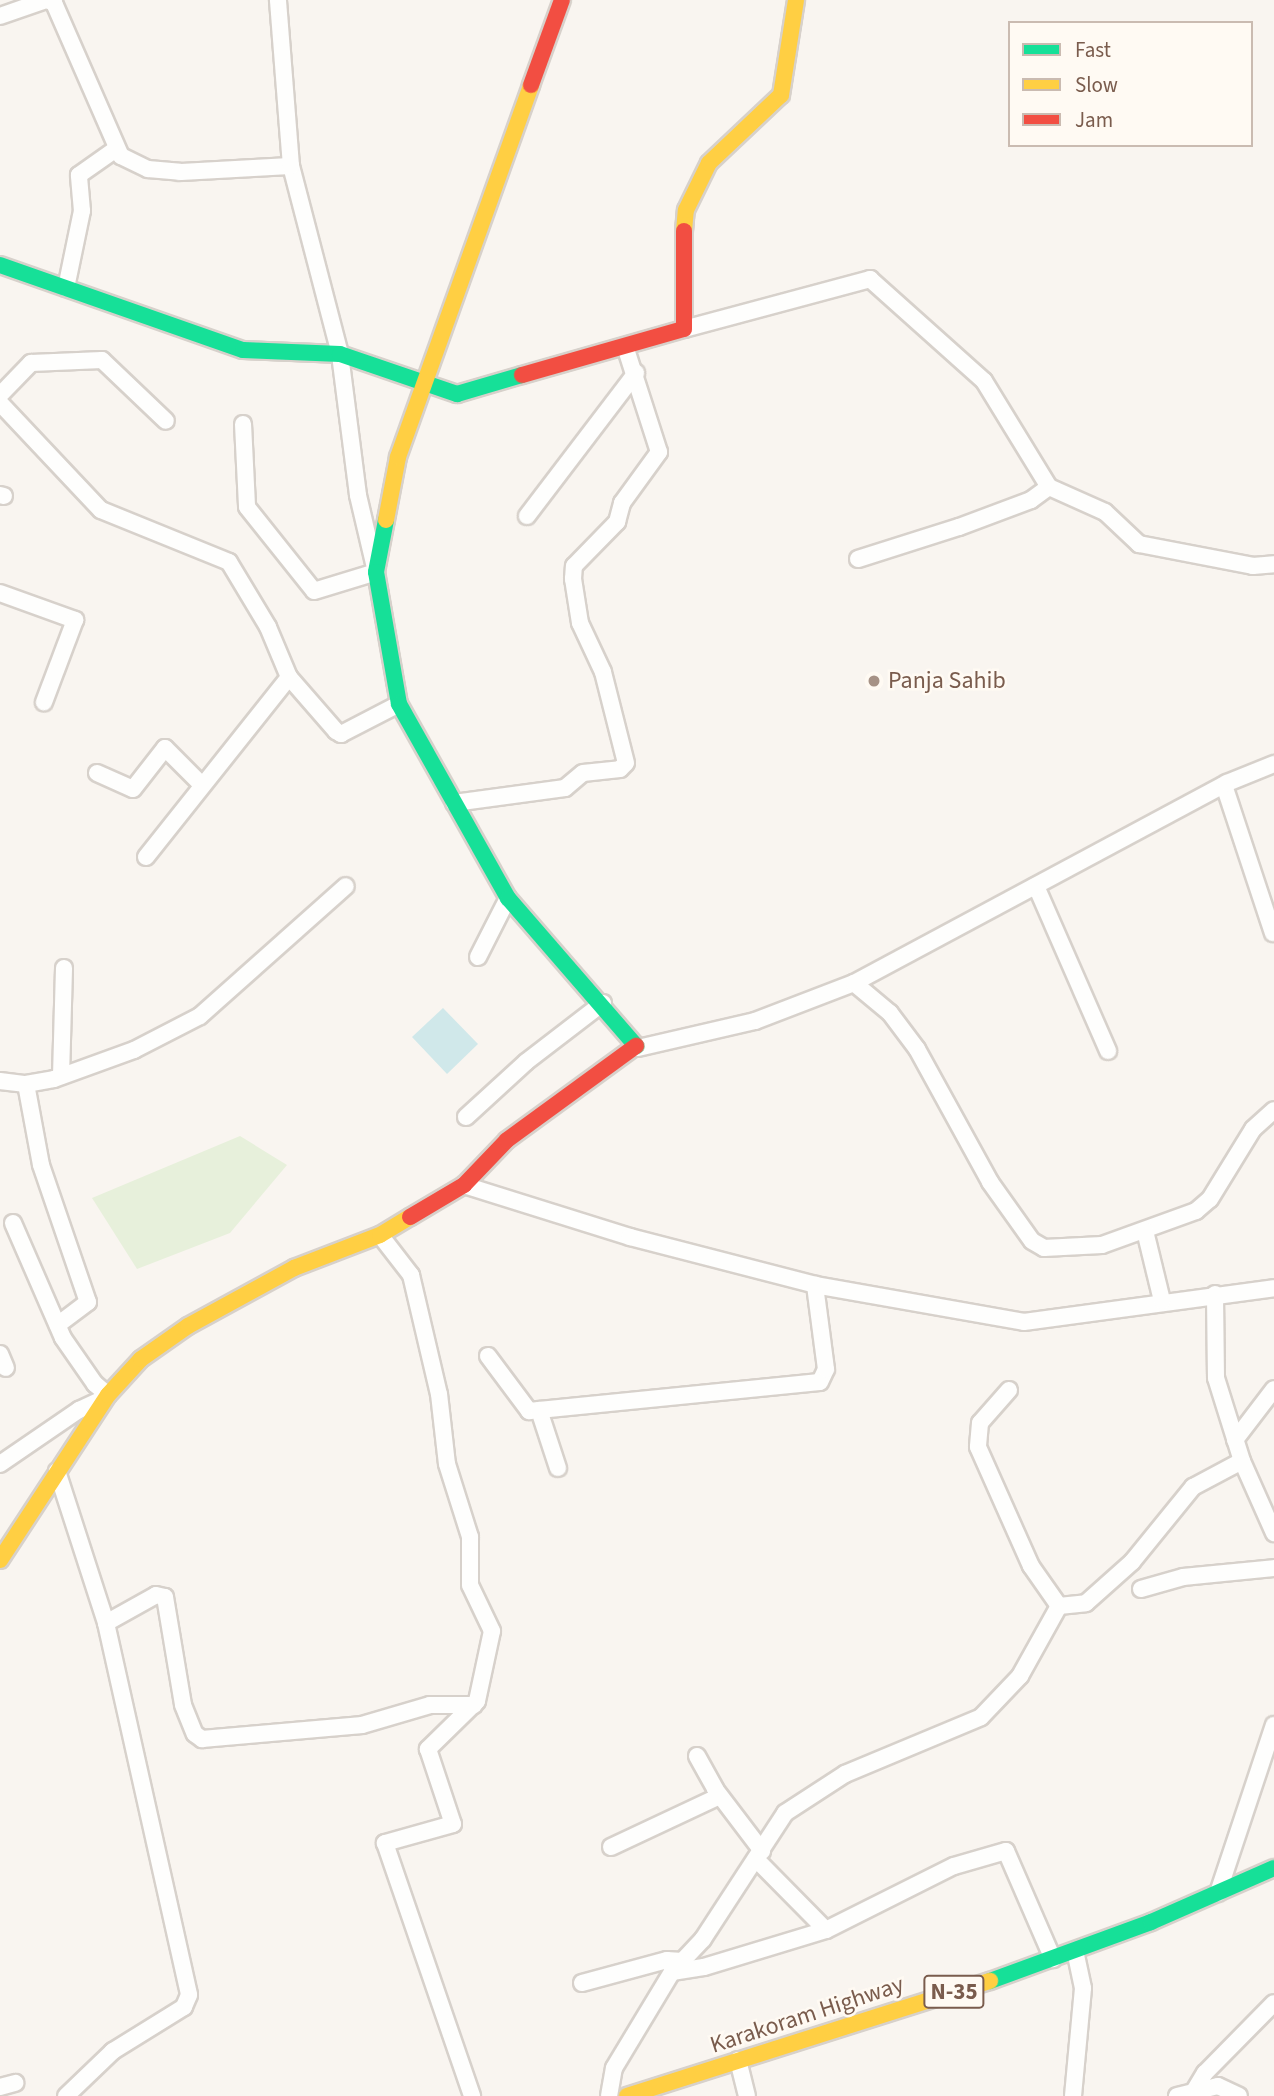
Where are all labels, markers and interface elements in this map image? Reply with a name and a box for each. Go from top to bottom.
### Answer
legend [1008,21,1253,147]
text: Fast [1075,35,1111,65]
text: Slow [1075,70,1118,100]
text: Jam [1075,105,1113,135]
place label: Panja Sahib [888,667,1006,695]
marker: Panja Sahib [866,673,882,689]
street label: Karakoram Highway [707,1970,907,2060]
road number: N-35 [922,1972,986,2011]

